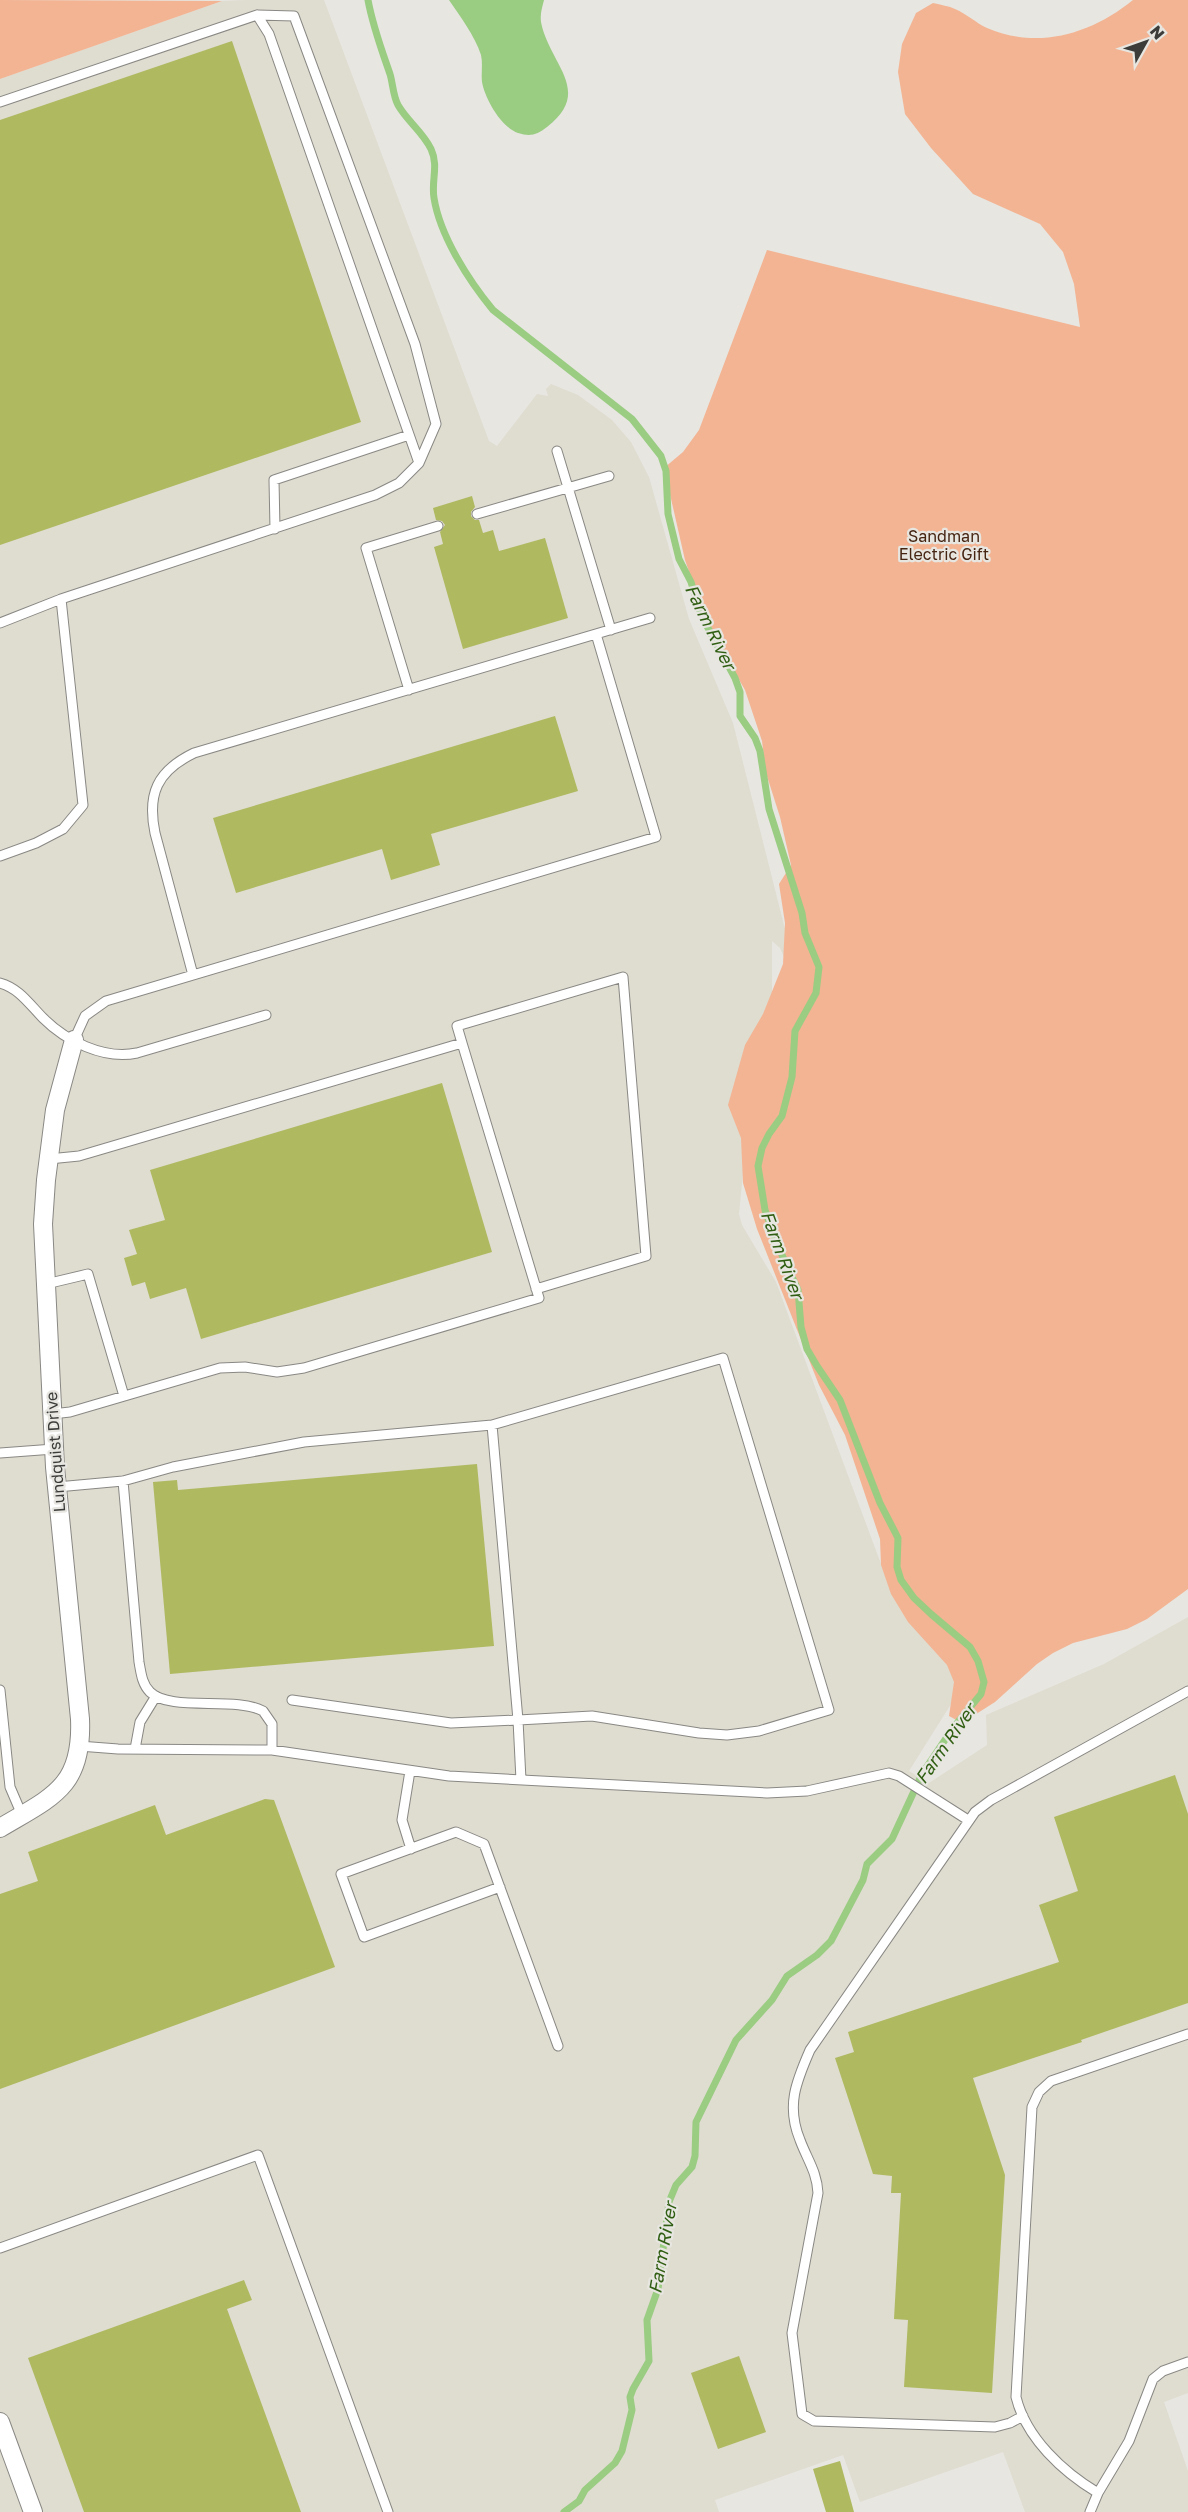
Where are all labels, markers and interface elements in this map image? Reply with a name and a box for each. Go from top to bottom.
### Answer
north arrow [1116,12,1176,72]
text: N [1146,21,1169,43]
park label: Sandman Electric Gift [899,526,989,564]
water label: Farm River [681,580,742,676]
water label: Farm River [757,1208,810,1305]
street label: Lundquist Drive [41,1391,69,1513]
water label: Farm River [910,1697,982,1788]
water label: Farm River [643,2198,681,2295]

